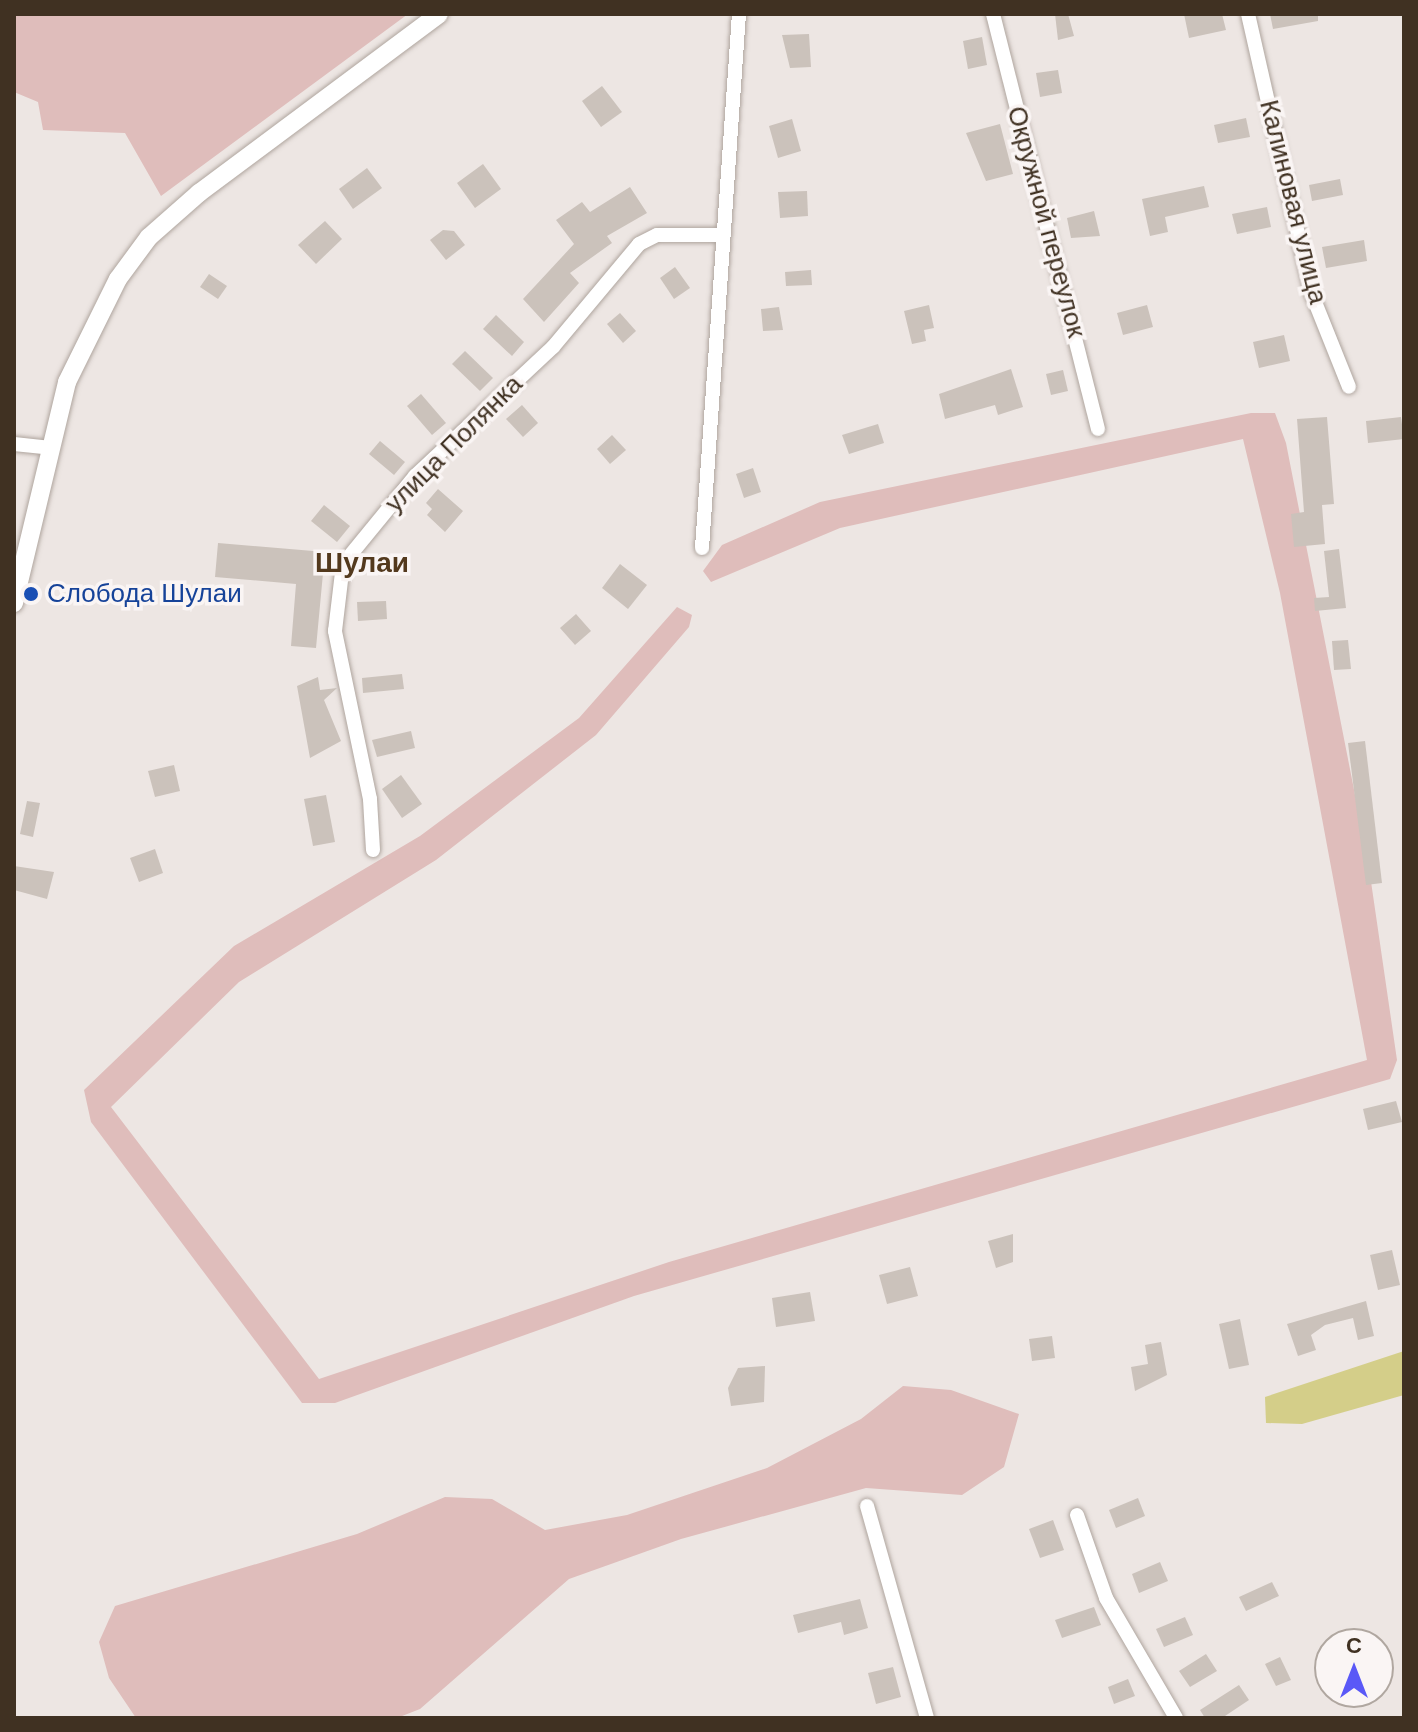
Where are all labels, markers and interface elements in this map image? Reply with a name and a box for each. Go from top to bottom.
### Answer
street label: Калиновая улица [1253,97,1333,307]
street label: Окружной переулок [1000,103,1092,341]
street label: улица Полянка [379,369,529,519]
district label: Шулаи [315,546,409,580]
place label: Слобода Шулаи [47,578,242,610]
marker: Слобода Шулаи [22,585,40,603]
north arrow [1314,1628,1394,1708]
text: С [1346,1633,1362,1658]

